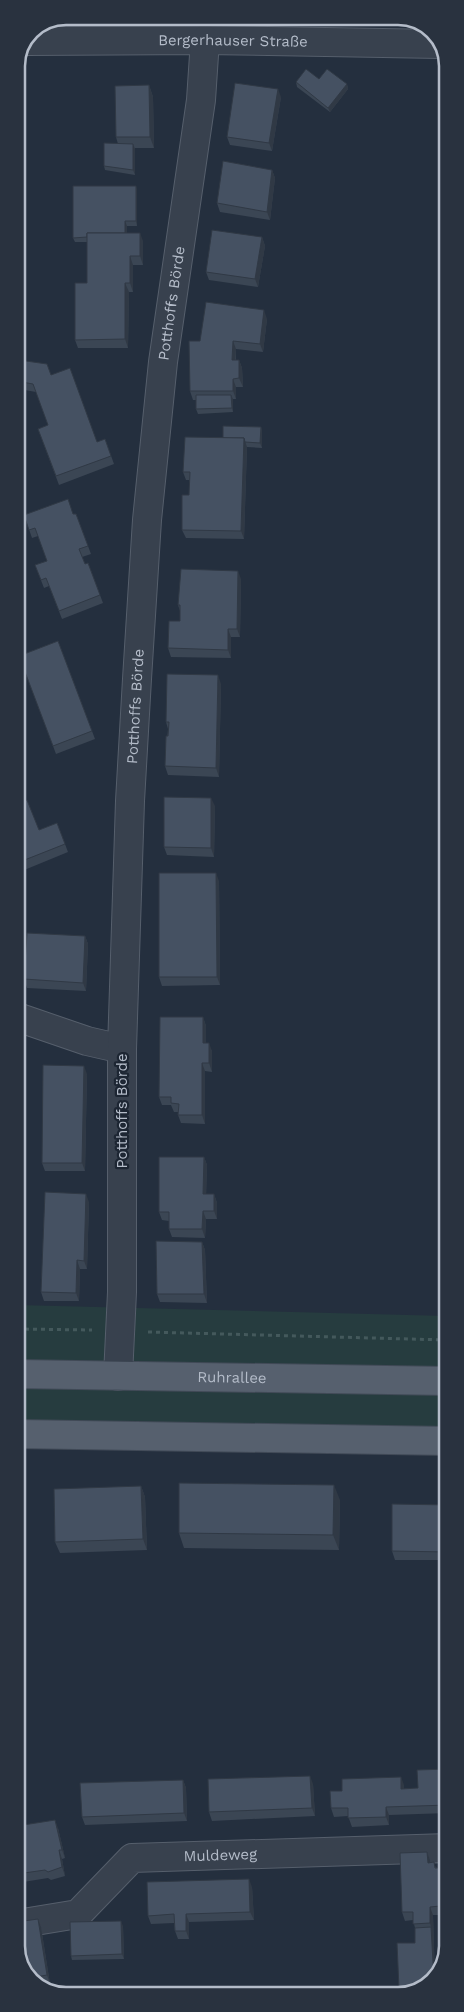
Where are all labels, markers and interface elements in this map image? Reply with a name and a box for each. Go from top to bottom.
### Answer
street label: Bergerhauser Straße [158,31,308,51]
street label: Potthoffs Börde [154,245,189,361]
street label: Potthoffs Börde [123,648,148,764]
street label: Potthoffs Börde [113,1053,131,1169]
street label: Ruhrallee [197,1368,267,1387]
street label: Muldeweg [183,1845,257,1865]

